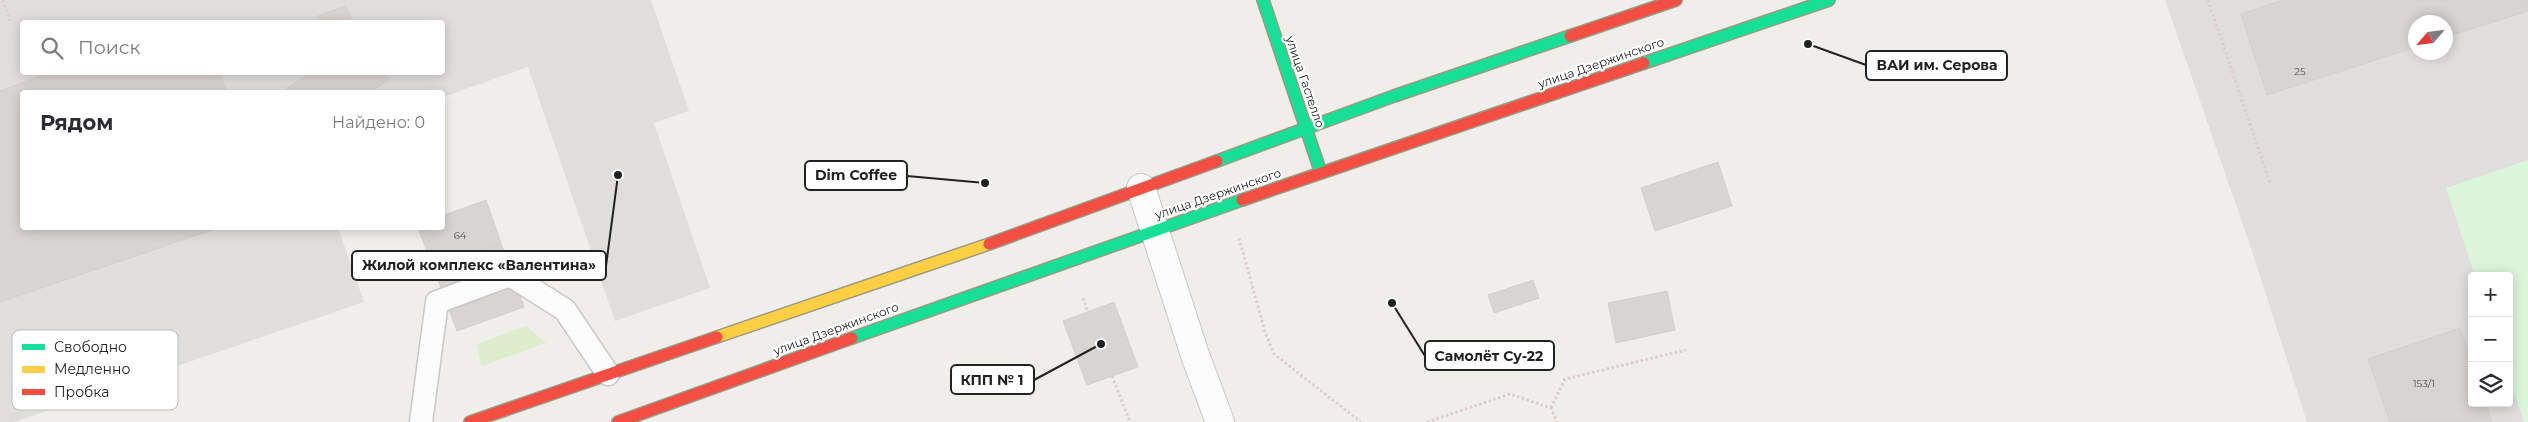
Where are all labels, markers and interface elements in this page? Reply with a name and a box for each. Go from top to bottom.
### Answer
north arrow [2408,15,2453,60]
search box [20,20,445,75]
street label: улица Гастелло [1282,33,1328,130]
icon: search [38,34,66,62]
street label: улица Дзержинского [1535,34,1666,92]
text: Поиск [78,36,141,59]
callout: ВАИ им. Серова [1866,51,2007,80]
text: ВАИ им. Серова [1877,56,1998,74]
house number: 25 [2294,65,2306,78]
text: Рядом [40,110,113,135]
text: Найдено: 0 [332,113,425,132]
callout: Dim Coffee [805,161,907,190]
street label: улица Дзержинского [1152,165,1283,223]
text: Dim Coffee [815,166,897,184]
house number: 64 [454,229,467,242]
callout: Жилой комплекс «Валентина» [352,251,606,280]
text: Жилой комплекс «Валентина» [362,256,596,274]
map controls [2468,272,2513,407]
button: + [2468,272,2513,317]
street label: улица Дзержинского [770,299,901,359]
button: − [2468,317,2513,362]
legend [12,330,178,410]
text: Свободно [54,338,127,356]
callout: Самолёт Су-22 [1425,341,1554,370]
text: Самолёт Су-22 [1435,347,1543,365]
text: Медленно [54,360,130,378]
button: layers [2468,362,2513,407]
callout: КПП № 1 [951,365,1034,394]
text: КПП № 1 [960,371,1024,389]
house number: 153/1 [2413,377,2435,390]
text: Пробка [54,383,109,401]

